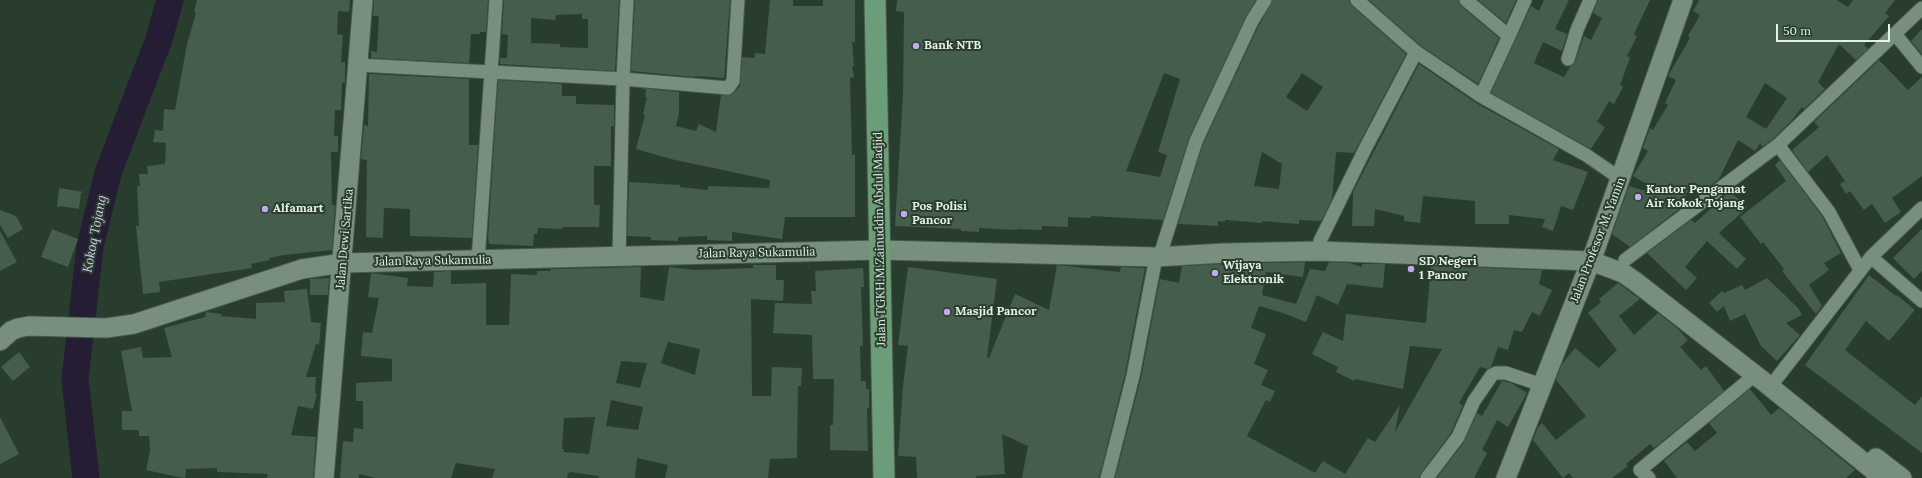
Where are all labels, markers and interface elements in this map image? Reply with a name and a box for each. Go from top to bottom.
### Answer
scale bar [1778,16,1892,42]
text: 50 m [1783,23,1811,38]
place label: Bank NTB [924,39,981,53]
marker: Bank NTB [911,41,921,51]
street label: Jalan TGKH.M.Zainuddin Abdul Madjid [871,132,889,346]
street label: Jalan Profesor M. Yamin [1567,175,1629,305]
place label: Kantor Pengamat Air Kokok Tojang [1646,183,1746,211]
street label: Jalan Dewi Sartika [333,188,357,290]
marker: Kantor Pengamat Air Kokok Tojang [1633,192,1643,202]
water label: Kokoq Tojang [80,194,110,274]
place label: Pos Polisi Pancor [912,200,967,228]
place label: Alfamart [273,202,324,216]
marker: Alfamart [260,204,270,214]
marker: Pos Polisi Pancor [899,209,909,219]
street label: Jalan Raya Sukamulia [698,245,816,261]
street label: Jalan Raya Sukamulia [374,253,492,269]
place label: SD Negeri 1 Pancor [1419,255,1477,283]
place label: Wijaya Elektronik [1223,259,1284,287]
marker: SD Negeri 1 Pancor [1406,264,1416,274]
marker: Wijaya Elektronik [1210,268,1220,278]
place label: Masjid Pancor [955,305,1037,319]
marker: Masjid Pancor [942,307,952,317]

